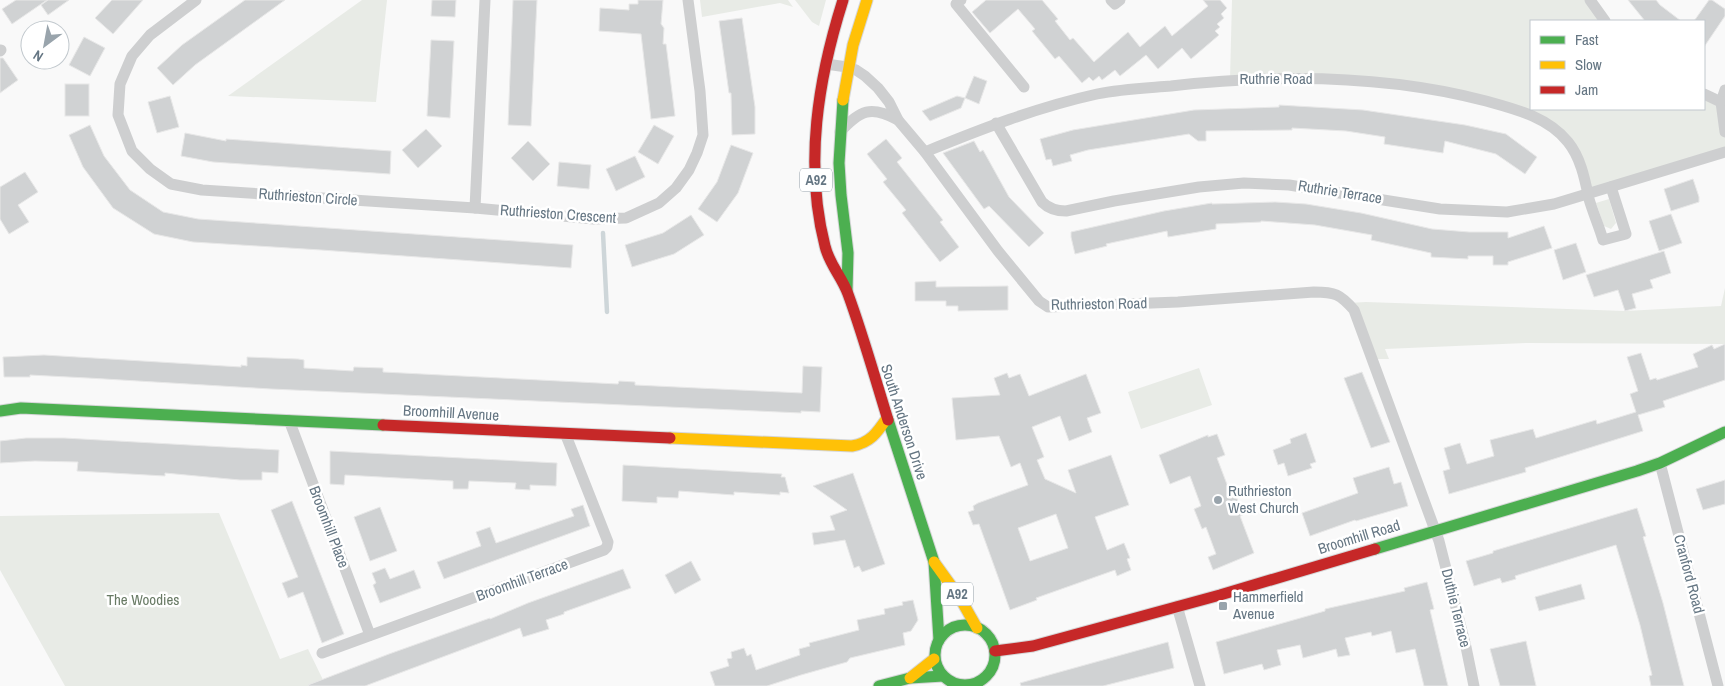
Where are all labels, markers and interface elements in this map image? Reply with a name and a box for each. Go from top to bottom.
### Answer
north arrow [20,20,70,70]
legend [1530,20,1705,110]
text: Fast [1575,29,1599,50]
text: N [30,46,46,66]
text: Slow [1575,54,1602,75]
street label: Ruthrie Road [1239,68,1313,89]
text: Jam [1575,79,1598,100]
road number: A92 [800,168,832,192]
street label: Ruthrie Terrace [1297,175,1384,209]
street label: Ruthrieston Circle [258,183,358,210]
street label: Ruthrieston Crescent [499,199,617,228]
street label: Ruthrieston Road [1051,292,1147,315]
street label: South Anderson Drive [876,361,933,482]
street label: Broomhill Avenue [402,399,500,426]
place label: Ruthrieston West Church [1228,480,1299,518]
street label: Broomhill Place [304,483,355,571]
marker: Ruthrieston West Church [1212,494,1224,506]
street label: Broomhill Road [1315,514,1402,559]
street label: Cranford Road [1669,532,1710,616]
street label: Broomhill Terrace [473,553,571,606]
street label: Duthie Terrace [1437,566,1476,650]
road number: A92 [941,582,973,606]
place label: Hammerfield Avenue [1232,586,1303,624]
park label: The Woodies [107,589,179,610]
marker: Hammerfield Avenue [1217,600,1229,612]

